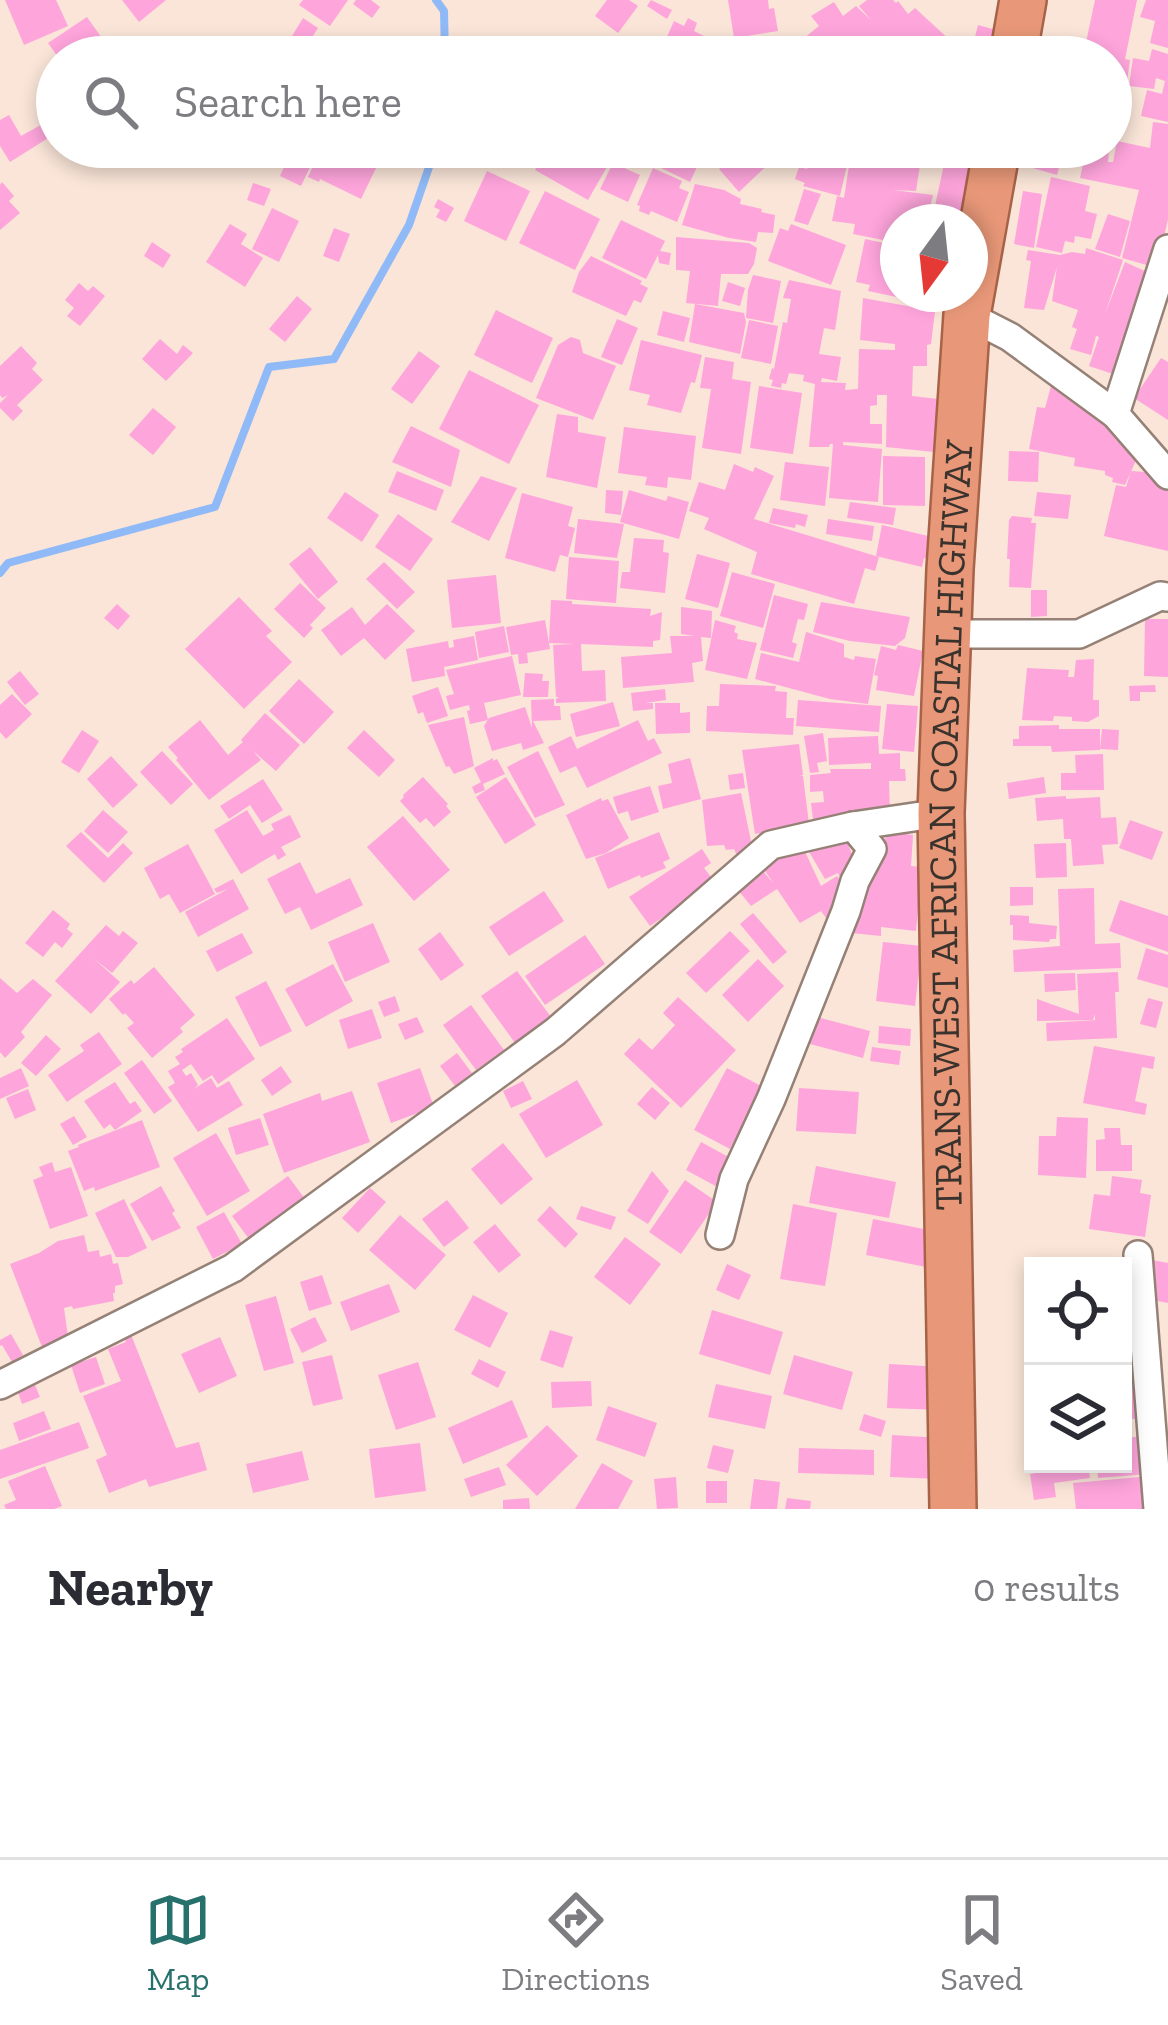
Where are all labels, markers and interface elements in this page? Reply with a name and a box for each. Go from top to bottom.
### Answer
search box [36,36,1132,168]
icon: search [78,69,144,135]
text: Search here [174,75,402,129]
north arrow [880,204,988,312]
street label: TRANS-WEST AFRICAN COASTAL HIGHWAY [917,438,982,1211]
map controls [1024,1257,1132,1473]
button: locate [1024,1257,1132,1365]
button: layers [1024,1365,1132,1473]
text: Nearby [48,1557,213,1618]
text: 0 results [973,1564,1120,1611]
tab: Map [145,1887,211,1998]
tab: Directions [501,1887,650,1998]
tab: Saved [940,1887,1023,1998]

